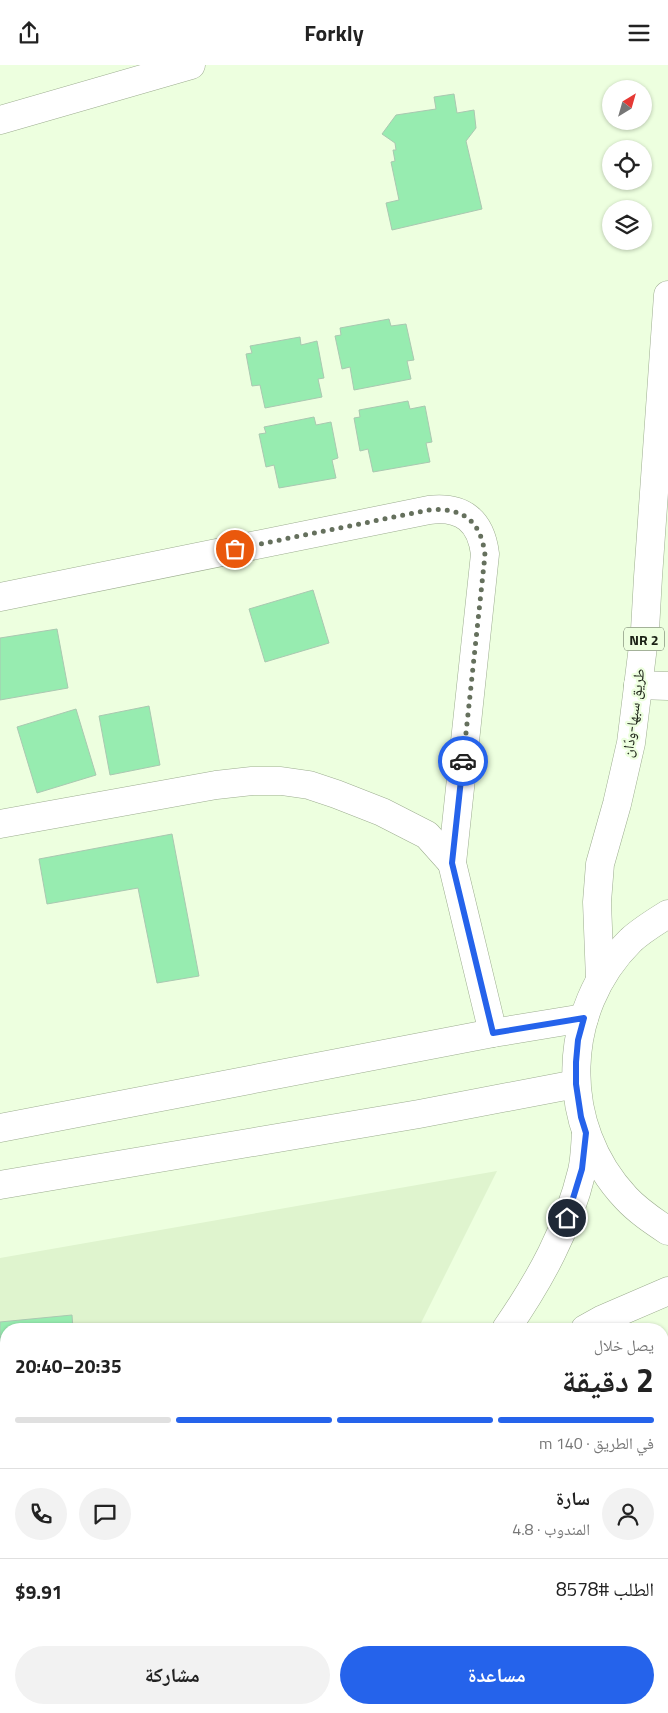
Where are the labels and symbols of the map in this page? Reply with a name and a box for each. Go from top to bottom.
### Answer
north arrow [602,80,652,130]
pin [214,528,256,570]
road number: NR 2 [624,627,664,651]
street label: طريق سبها-ودّان [615,667,651,759]
courier [438,736,488,786]
pin [546,1197,588,1239]

